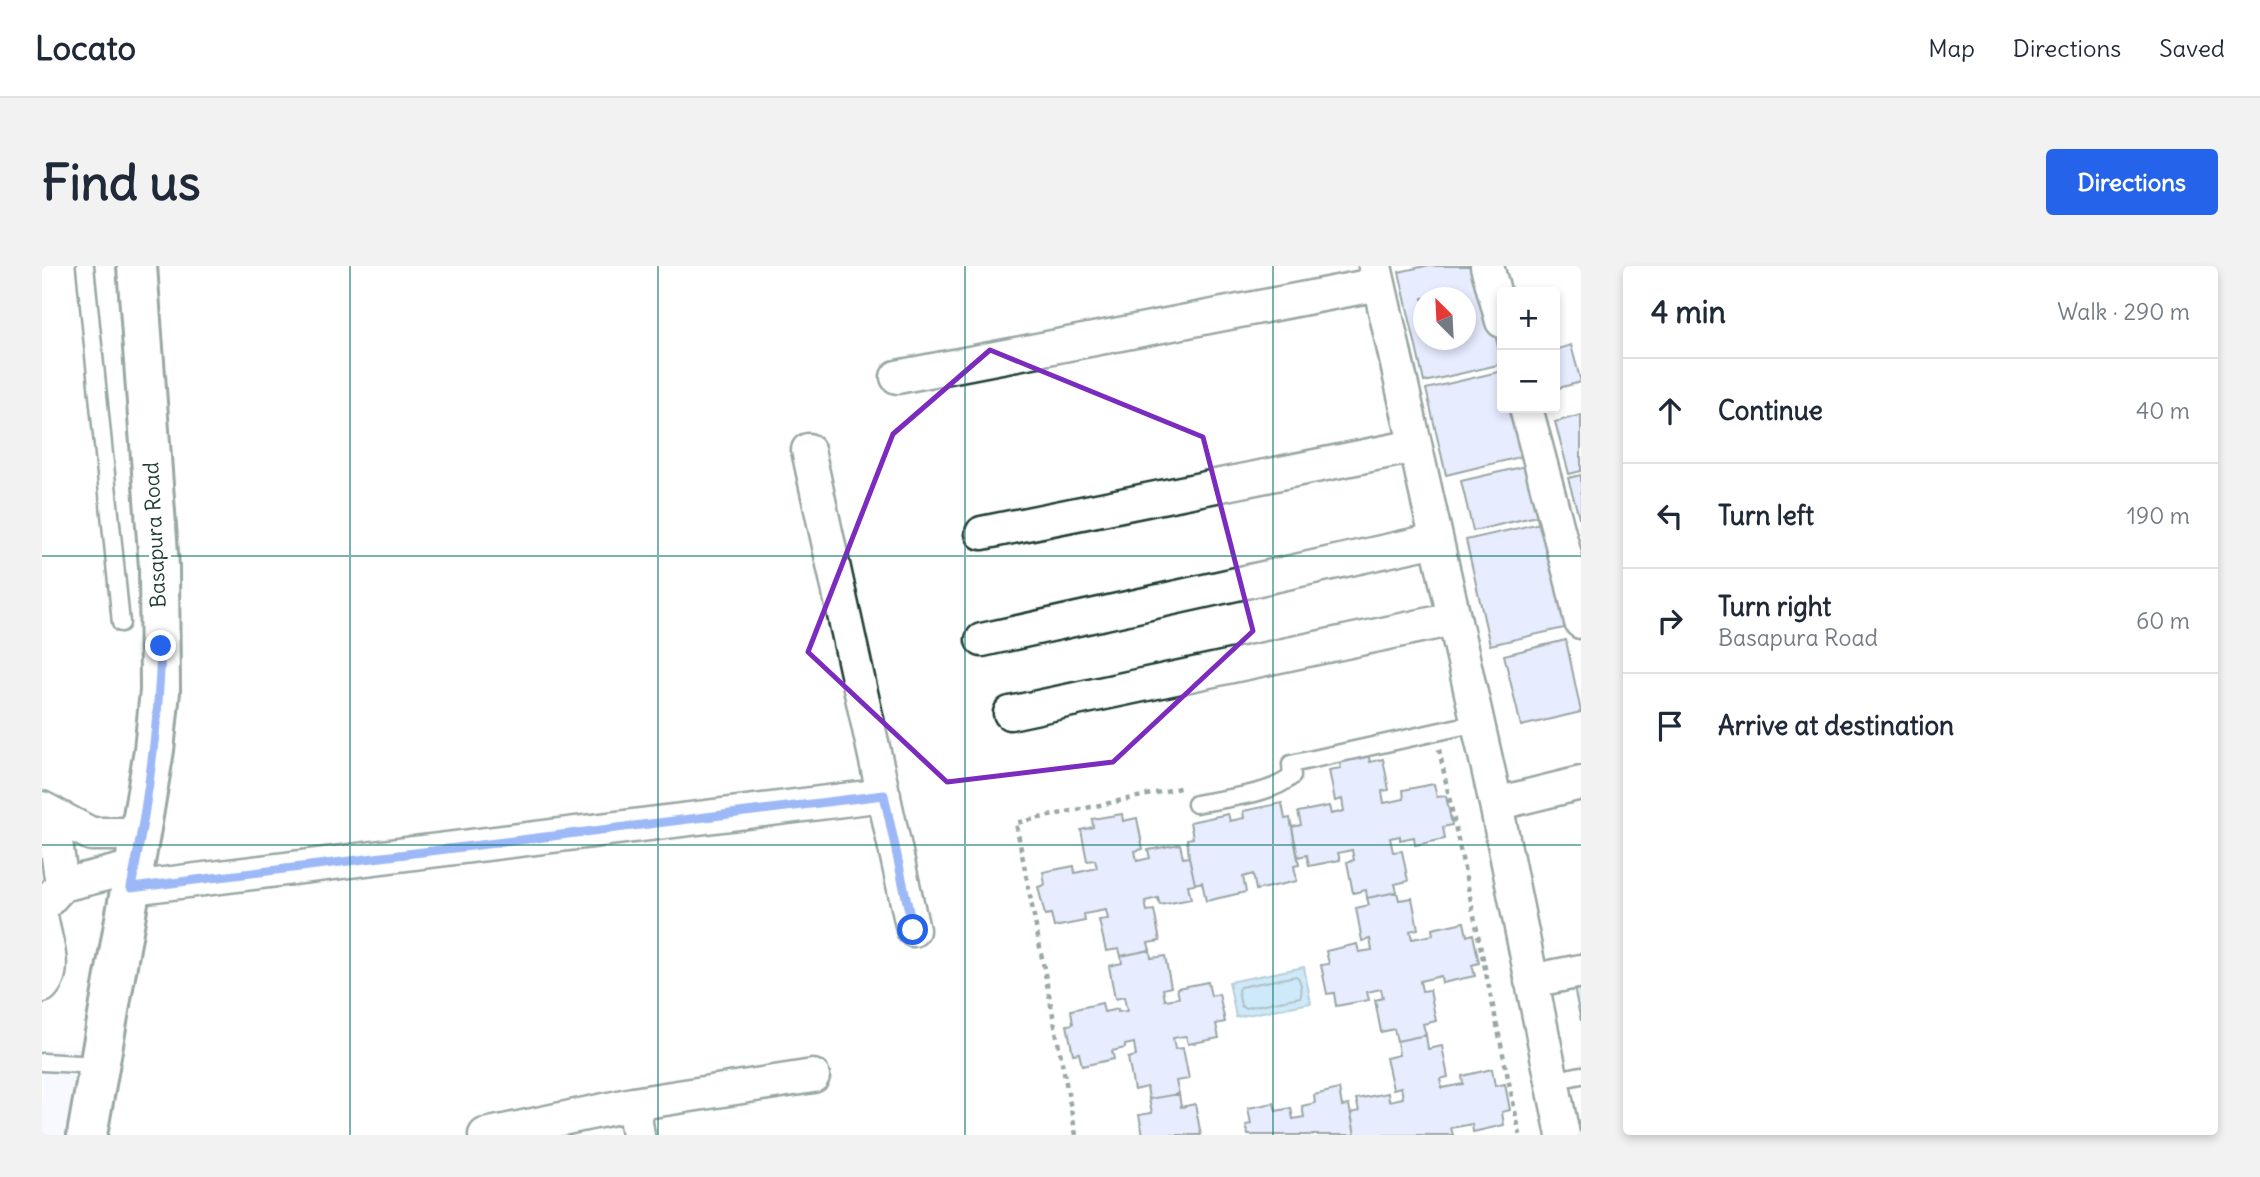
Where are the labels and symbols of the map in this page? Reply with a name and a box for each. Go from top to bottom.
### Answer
north arrow [1413,287,1476,350]
street label: Basapura Road [137,461,172,609]
route end [145,630,176,661]
route start [897,914,928,945]

